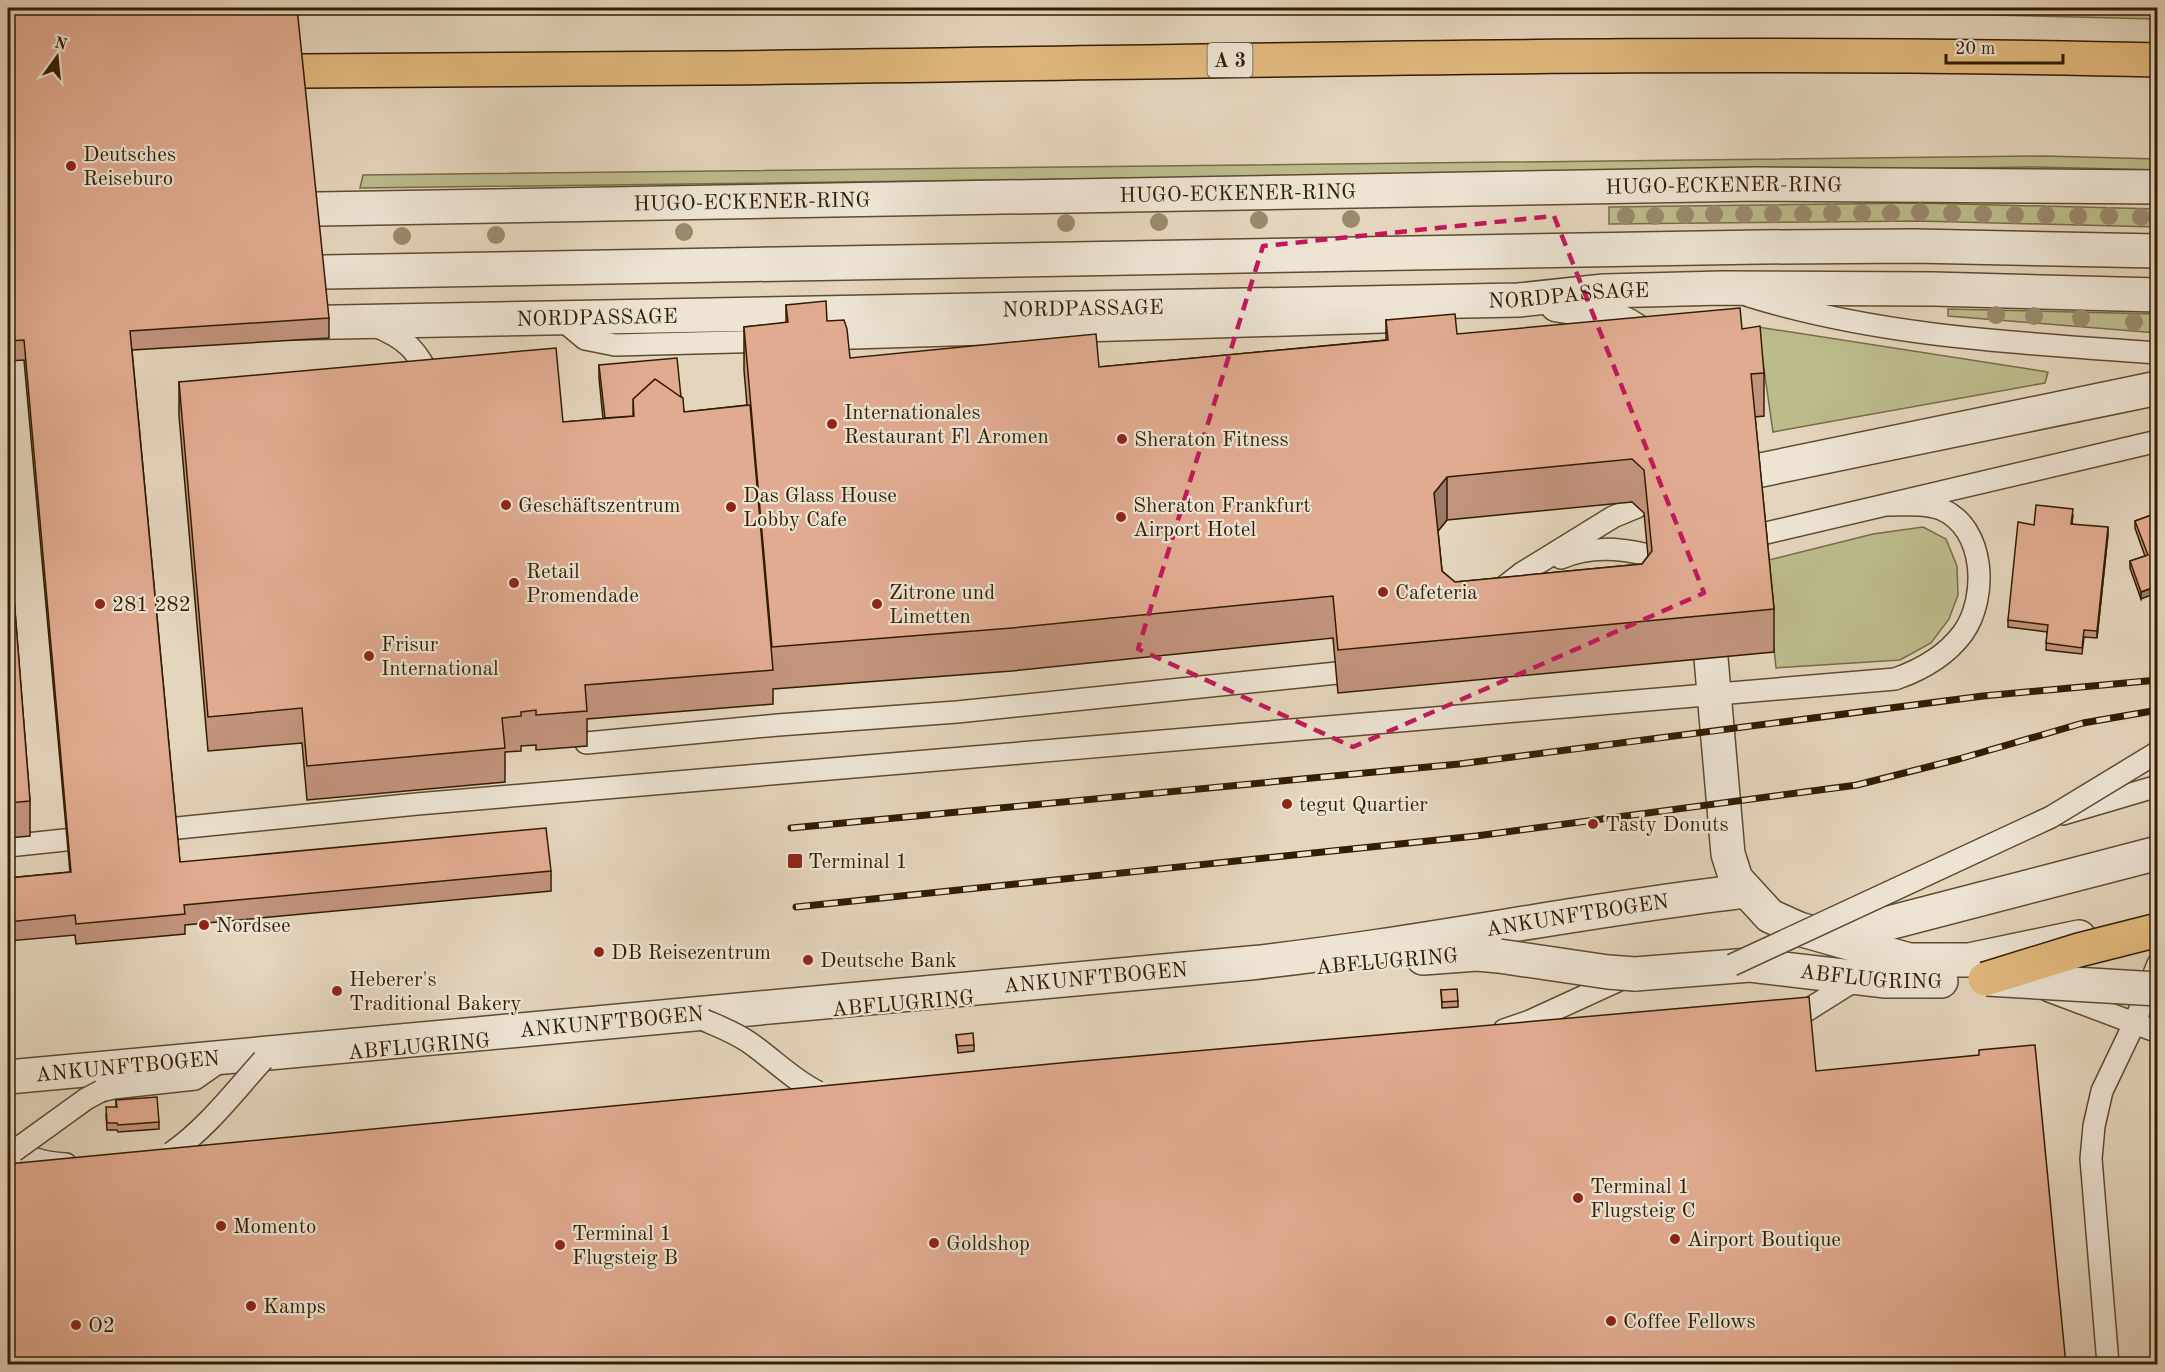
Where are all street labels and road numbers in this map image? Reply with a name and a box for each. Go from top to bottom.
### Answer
road number: A 3 [1208,43,1252,77]
street label: HUGO-ECKENER-RING [1605,175,1842,199]
street label: HUGO-ECKENER-RING [1119,182,1357,207]
street label: HUGO-ECKENER-RING [633,190,871,216]
street label: NORDPASSAGE [1488,281,1649,313]
street label: NORDPASSAGE [1002,298,1164,322]
street label: NORDPASSAGE [516,307,678,331]
street label: ANKUNFTBOGEN [1484,892,1670,941]
street label: ABFLUGRING [1315,946,1459,979]
street label: ANKUNFTBOGEN [1003,960,1189,998]
street label: ABFLUGRING [1798,962,1942,993]
street label: ABFLUGRING [831,988,975,1021]
street label: ANKUNFTBOGEN [519,1004,705,1042]
street label: ABFLUGRING [347,1031,491,1064]
street label: ANKUNFTBOGEN [35,1049,221,1086]

